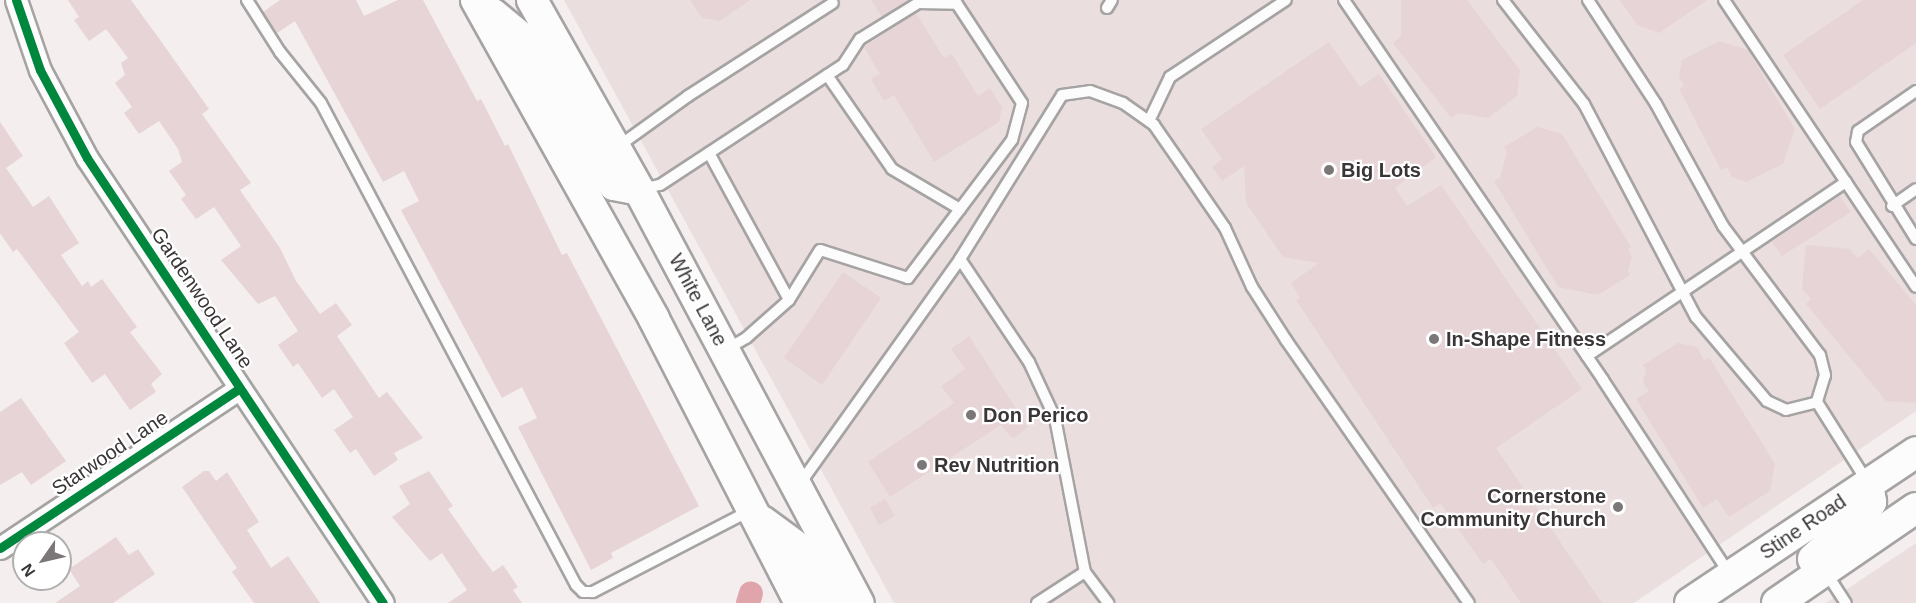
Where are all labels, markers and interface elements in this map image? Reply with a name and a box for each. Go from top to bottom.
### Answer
place label: Big Lots [1341,158,1421,182]
marker: Big Lots [1322,163,1336,177]
street label: Gardenwood Lane [146,223,258,373]
street label: White Lane [664,250,732,350]
place label: In-Shape Fitness [1446,327,1606,351]
marker: In-Shape Fitness [1427,332,1441,346]
place label: Don Perico [983,403,1089,427]
street label: Starwood Lane [48,405,172,501]
marker: Don Perico [964,408,978,422]
place label: Rev Nutrition [934,453,1060,477]
marker: Rev Nutrition [915,458,929,472]
place label: Cornerstone Community Church [1420,484,1606,531]
street label: Stine Road [1755,489,1851,565]
marker: Cornerstone Community Church [1611,500,1625,514]
north arrow [12,531,72,591]
text: N [18,561,39,580]

